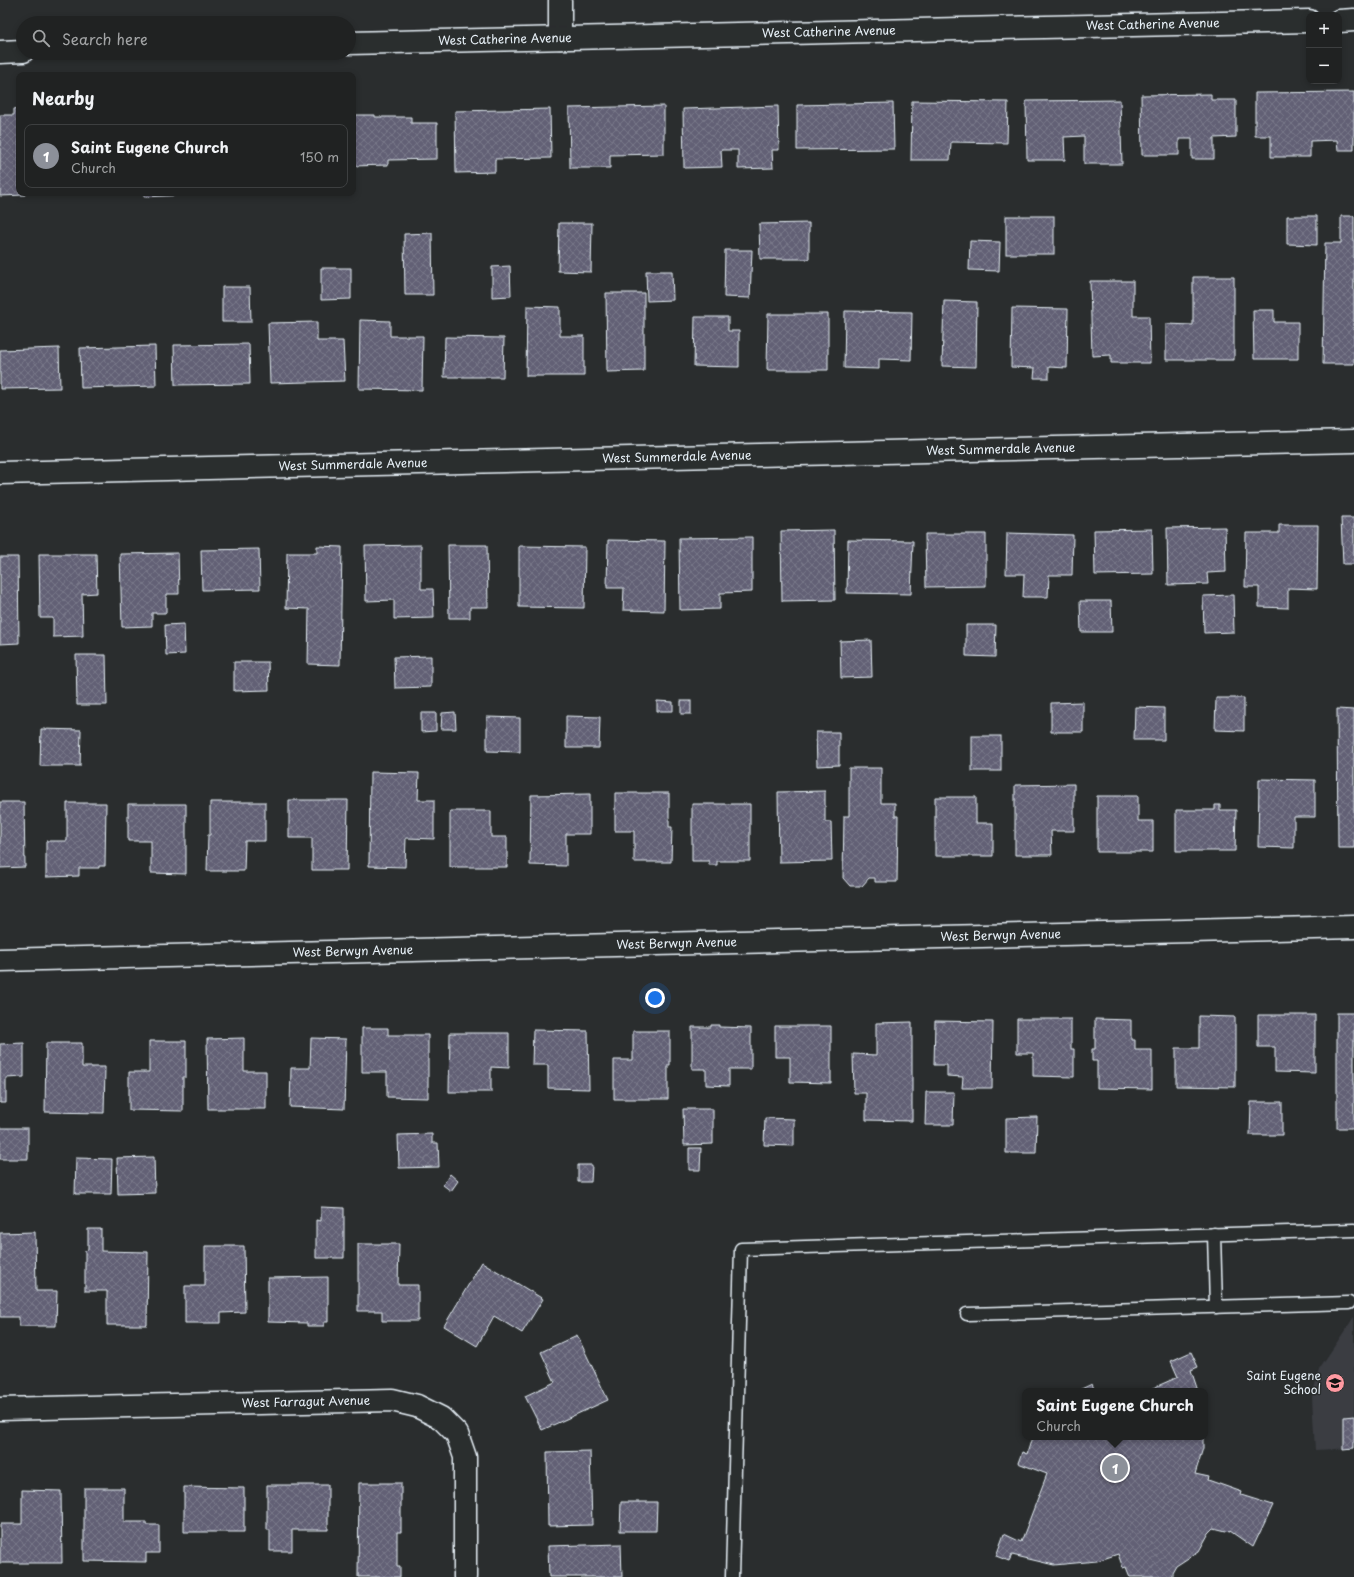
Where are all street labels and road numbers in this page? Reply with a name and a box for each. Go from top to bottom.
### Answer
street label: West Catherine Avenue [1086,13,1220,34]
street label: West Catherine Avenue [762,20,896,42]
street label: West Catherine Avenue [438,28,572,49]
street label: West Summerdale Avenue [926,438,1076,459]
street label: West Summerdale Avenue [602,445,752,467]
street label: West Summerdale Avenue [278,453,428,474]
street label: West Berwyn Avenue [940,924,1062,945]
street label: West Berwyn Avenue [616,932,738,953]
street label: West Berwyn Avenue [292,940,414,961]
street label: West Farragut Avenue [241,1390,371,1411]

